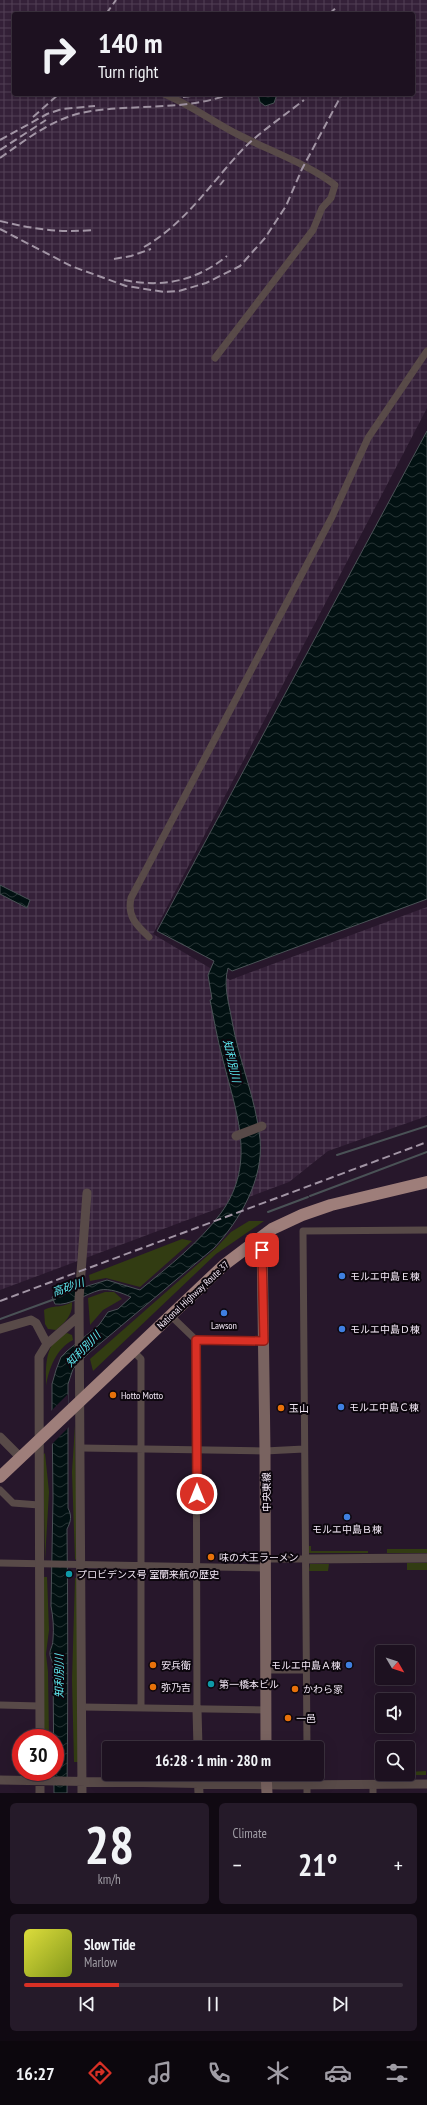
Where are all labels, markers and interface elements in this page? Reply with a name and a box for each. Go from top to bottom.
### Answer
text: 140 m [98,24,162,61]
icon: right [32,28,84,80]
text: Turn right [98,60,158,83]
water label: 知利別川 [220,1038,244,1085]
pin [245,1233,279,1267]
icon: arrive [251,1239,273,1261]
street label: National Highway Route 37 [154,1258,232,1332]
place label: モルエ中島Ｅ棟 [350,1270,420,1283]
marker: モルエ中島Ｅ棟 [337,1271,347,1281]
water label: 高砂川 [50,1275,87,1299]
marker: Lawson [219,1308,229,1318]
place label: Lawson [211,1319,237,1332]
place label: モルエ中島Ｄ棟 [350,1323,420,1336]
marker: モルエ中島Ｄ棟 [337,1324,347,1334]
water label: 知利別川 [63,1328,104,1370]
place label: Hotto Motto [121,1389,163,1402]
marker: Hotto Motto [108,1390,118,1400]
place label: モルエ中島Ｃ棟 [349,1401,419,1414]
place label: 玉山 [289,1402,309,1415]
marker: モルエ中島Ｃ棟 [336,1402,346,1412]
marker: 玉山 [276,1403,286,1413]
street label: 中央東線 [260,1472,273,1512]
position arrow [176,1473,218,1515]
marker: モルエ中島Ｂ棟 [342,1512,352,1522]
place label: モルエ中島Ｂ棟 [312,1523,382,1536]
place label: 味の大王ラーメン [219,1551,299,1564]
marker: 味の大王ラーメン [206,1552,216,1562]
place label: プロビデンス号 室蘭来航の歴史 [77,1568,220,1581]
marker: プロビデンス号 室蘭来航の歴史 [64,1569,74,1579]
north arrow [375,1645,415,1685]
map controls [375,1645,415,1781]
water label: 知利別川 [52,1653,66,1698]
place label: 安兵衛 [161,1659,191,1672]
place label: モルエ中島Ａ棟 [271,1659,341,1672]
marker: 安兵衛 [148,1660,158,1670]
marker: モルエ中島Ａ棟 [344,1660,354,1670]
place label: 第一橋本ビル [219,1678,279,1691]
marker: 第一橋本ビル [206,1679,216,1689]
place label: 弥乃吉 [161,1681,191,1694]
marker: 弥乃吉 [148,1682,158,1692]
place label: かわら家 [303,1683,343,1696]
marker: かわら家 [290,1684,300,1694]
button: sound [375,1693,415,1733]
place label: 一邑 [296,1712,316,1725]
marker: 一邑 [283,1713,293,1723]
speed limit sign: 30 [12,1729,64,1781]
button: search [375,1741,415,1781]
text: 16:28 · 1 min · 280 m [155,1751,271,1770]
text: 28 [84,1811,134,1878]
text: Climate [233,1825,267,1842]
text: 21° [298,1845,338,1884]
text: − [233,1851,242,1879]
text: + [394,1851,403,1879]
text: km/h [98,1871,121,1888]
text: Slow Tide [84,1935,136,1954]
text: Marlow [84,1954,117,1971]
icon: previous [76,1993,98,2015]
icon: pause [202,1993,224,2015]
icon: next [329,1993,351,2015]
icon: directions [86,2059,114,2087]
icon: music [146,2059,174,2087]
icon: phone [205,2059,233,2087]
icon: climate [264,2059,292,2087]
icon: car [324,2059,352,2087]
icon: filters [383,2059,411,2087]
text: 16:27 [16,2062,55,2085]

